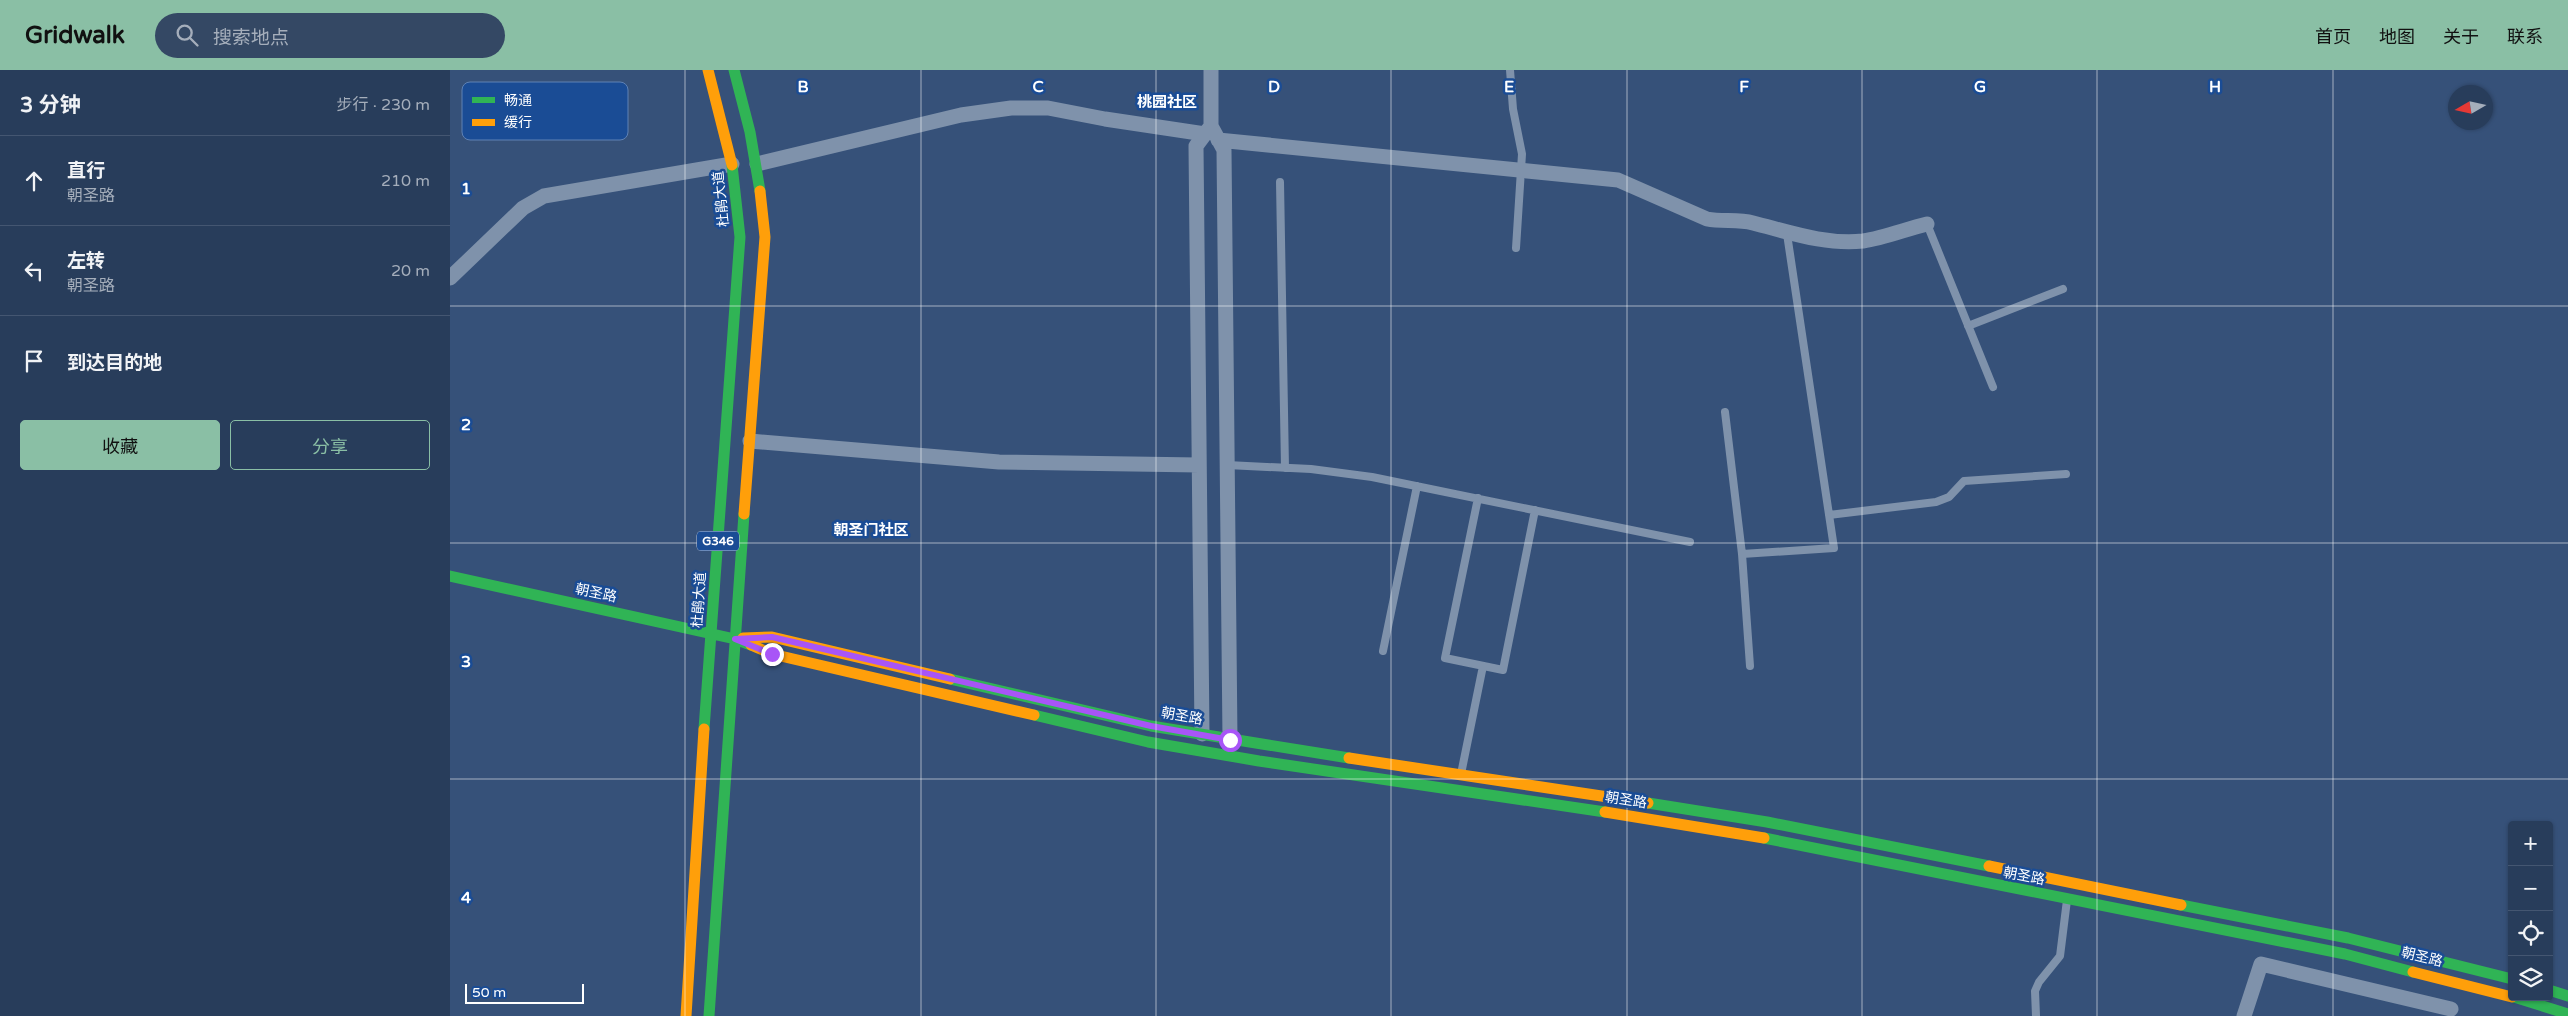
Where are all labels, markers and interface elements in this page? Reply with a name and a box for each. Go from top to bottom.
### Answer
search box [155,13,505,58]
text: Gridwalk [25,21,125,50]
icon: search [173,21,201,49]
text: 首页 [2315,26,2351,48]
text: 地图 [2379,26,2415,48]
text: 关于 [2443,26,2479,48]
text: 联系 [2507,26,2543,48]
text: 搜索地点 [213,27,289,49]
text: B [797,77,809,97]
text: C [1032,77,1044,97]
text: D [1268,77,1280,97]
text: E [1504,77,1514,97]
text: F [1739,77,1749,97]
text: G [1974,77,1986,97]
text: H [2209,77,2221,97]
legend [462,82,628,140]
north arrow [2448,85,2493,130]
text: 畅通 [504,92,532,109]
text: 3 分钟 [20,93,81,118]
district label: 桃园社区 [1137,93,1197,111]
text: 步行 · 230 m [337,95,430,115]
text: 缓行 [504,114,532,131]
text: 直行 [67,160,105,182]
icon: ahead [20,167,48,195]
street label: 杜鹃大道 [710,170,732,228]
text: 210 m [381,171,430,191]
text: 1 [461,179,471,199]
text: 朝圣路 [67,186,115,206]
text: 左转 [67,250,105,272]
icon: left [20,257,48,285]
text: 20 m [391,261,430,281]
text: 朝圣路 [67,276,115,296]
icon: arrive [20,347,48,375]
text: 到达目的地 [67,352,162,374]
text: 2 [461,415,471,435]
button: 收藏 [20,420,220,470]
button: 分享 [230,420,430,470]
district label: 朝圣门社区 [833,521,909,539]
road number: G346 [697,532,739,551]
street label: 杜鹃大道 [689,571,709,629]
street label: 朝圣路 [574,580,618,606]
route end [761,643,784,666]
text: 3 [461,652,471,672]
street label: 朝圣路 [1160,704,1204,728]
route start [1219,729,1242,752]
street label: 朝圣路 [1604,788,1648,812]
map controls [2508,821,2553,1001]
button: + [2508,821,2553,866]
street label: 朝圣路 [2002,864,2046,888]
button: − [2508,866,2553,911]
text: 4 [461,888,471,908]
button: locate [2508,911,2553,956]
street label: 朝圣路 [2400,944,2444,970]
button: layers [2508,956,2553,1001]
scale bar [465,981,584,1004]
text: 50 m [472,984,506,1001]

